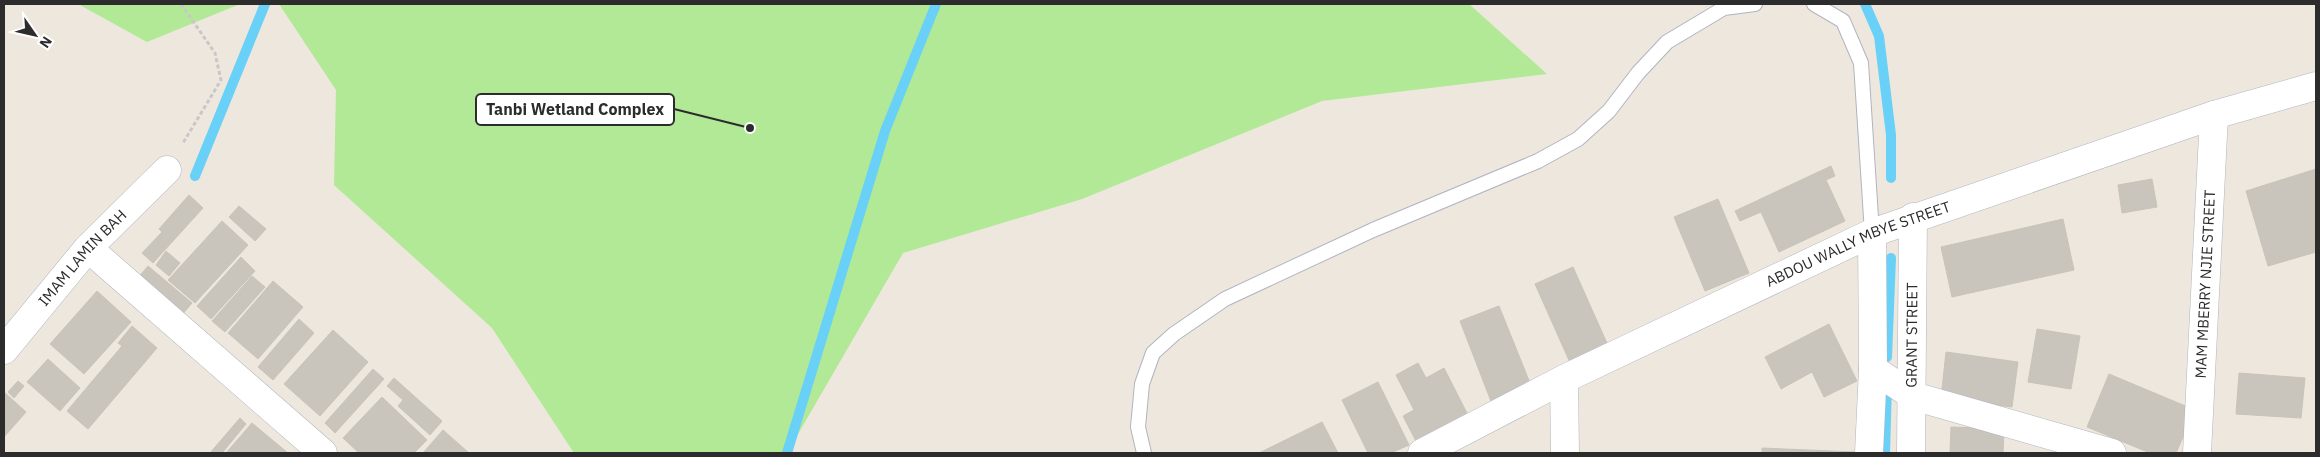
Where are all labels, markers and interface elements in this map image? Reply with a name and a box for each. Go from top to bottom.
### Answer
north arrow [10,10,60,60]
text: N [35,33,56,52]
callout: Tanbi Wetland Complex [476,94,674,125]
text: Tanbi Wetland Complex [486,99,664,119]
street label: MAM MBERRY NJIE STREET [2191,189,2219,379]
street label: ABDOU WALLY MBYE STREET [1763,197,1953,291]
street label: IMAM LAMIN BAH [34,205,130,310]
street label: GRANT STREET [1902,282,1921,388]

